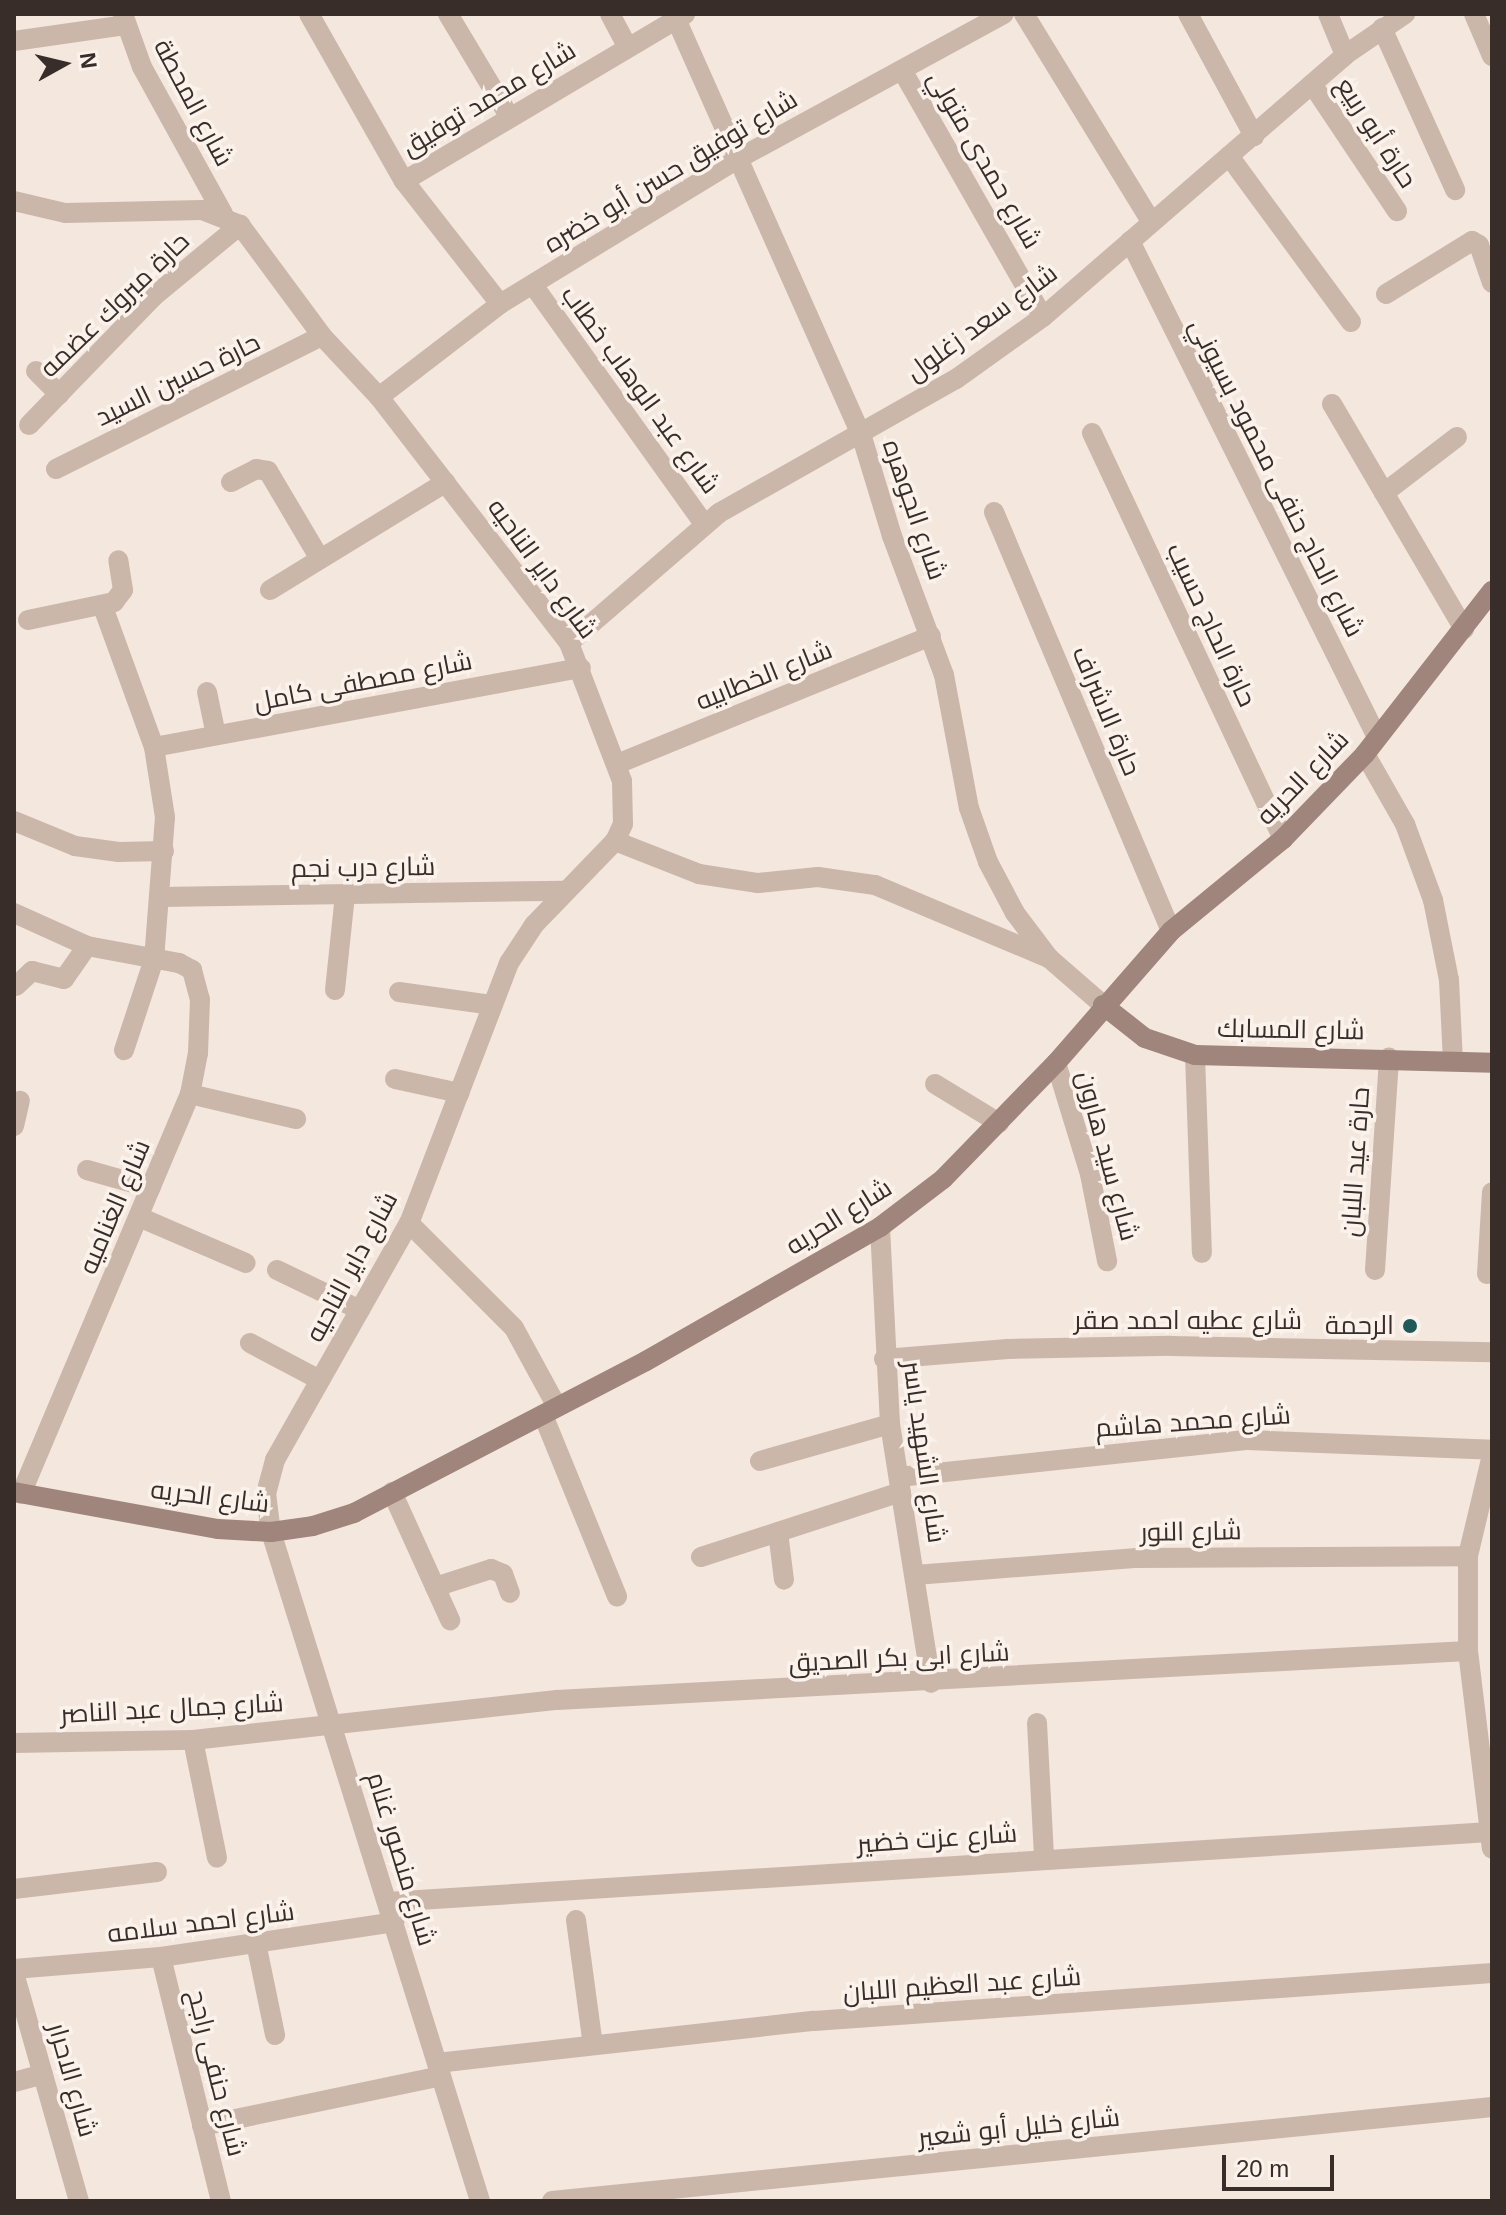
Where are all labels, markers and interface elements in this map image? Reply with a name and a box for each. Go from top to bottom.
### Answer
north arrow [24,24,104,104]
street label: شارع المحطة [146,34,240,172]
street label: شارع محمد توفيق [396,35,582,163]
text: N [75,51,102,70]
street label: شارع حمدى متولي [921,66,1047,254]
street label: حارة أبو ربيع [1329,72,1423,194]
street label: شارع توفيق حسن أبو خضره [539,84,803,260]
street label: حارة مبروك عضمه [34,226,196,384]
street label: شارع سعد زغلول [900,258,1064,388]
street label: شارع عبد الوهاب خطاب [554,280,726,500]
street label: شارع الحاج حنفى محمود بسيوني [1182,314,1370,642]
street label: حارة حسين السيد [91,327,265,433]
street label: شارع الجوهره [875,436,953,584]
street label: شارع داير الناحيه [481,493,603,645]
street label: حارة الحاج حسيب [1159,538,1263,712]
street label: شارع الخطابيه [691,635,837,717]
street label: حارة الاشراف [1065,641,1147,781]
street label: شارع مصطفى كامل [251,646,475,718]
street label: شارع الحريه [1250,724,1356,832]
street label: شارع درب نجم [290,851,436,885]
street label: شارع المسابك [1217,1013,1365,1047]
street label: شارع سيد هارون [1069,1068,1145,1244]
street label: حارة عيد اللبان [1335,1086,1377,1238]
street label: شارع الغناميه [73,1135,157,1279]
street label: شارع الحريه [780,1172,898,1262]
street label: شارع داير الناحيه [299,1187,405,1347]
street label: شارع عطيه احمد صقر [1074,1305,1302,1337]
place label: الرحمة [1325,1310,1394,1342]
marker: الرحمة [1401,1317,1419,1335]
street label: شارع الشهيد ياسر [896,1359,952,1545]
street label: شارع محمد هاشم [1094,1400,1292,1444]
street label: شارع الحريه [149,1474,271,1520]
street label: شارع النور [1140,1516,1242,1548]
street label: شارع ابى بكر الصديق [788,1637,1010,1679]
street label: شارع جمال عبد الناصر [60,1688,284,1730]
street label: شارع منصور غنام [360,1768,442,1950]
street label: شارع عزت خضير [856,1818,1018,1860]
street label: شارع احمد سلامه [106,1896,296,1950]
street label: شارع عبد العظيم اللبان [842,1961,1082,2009]
street label: شارع حنفى راجح [180,1986,252,2160]
street label: شارع الاحرار [41,2019,103,2141]
street label: شارع خليل أبو شعير [917,2102,1121,2154]
scale bar [1226,2139,1338,2189]
text: 20 m [1236,2155,1289,2182]

